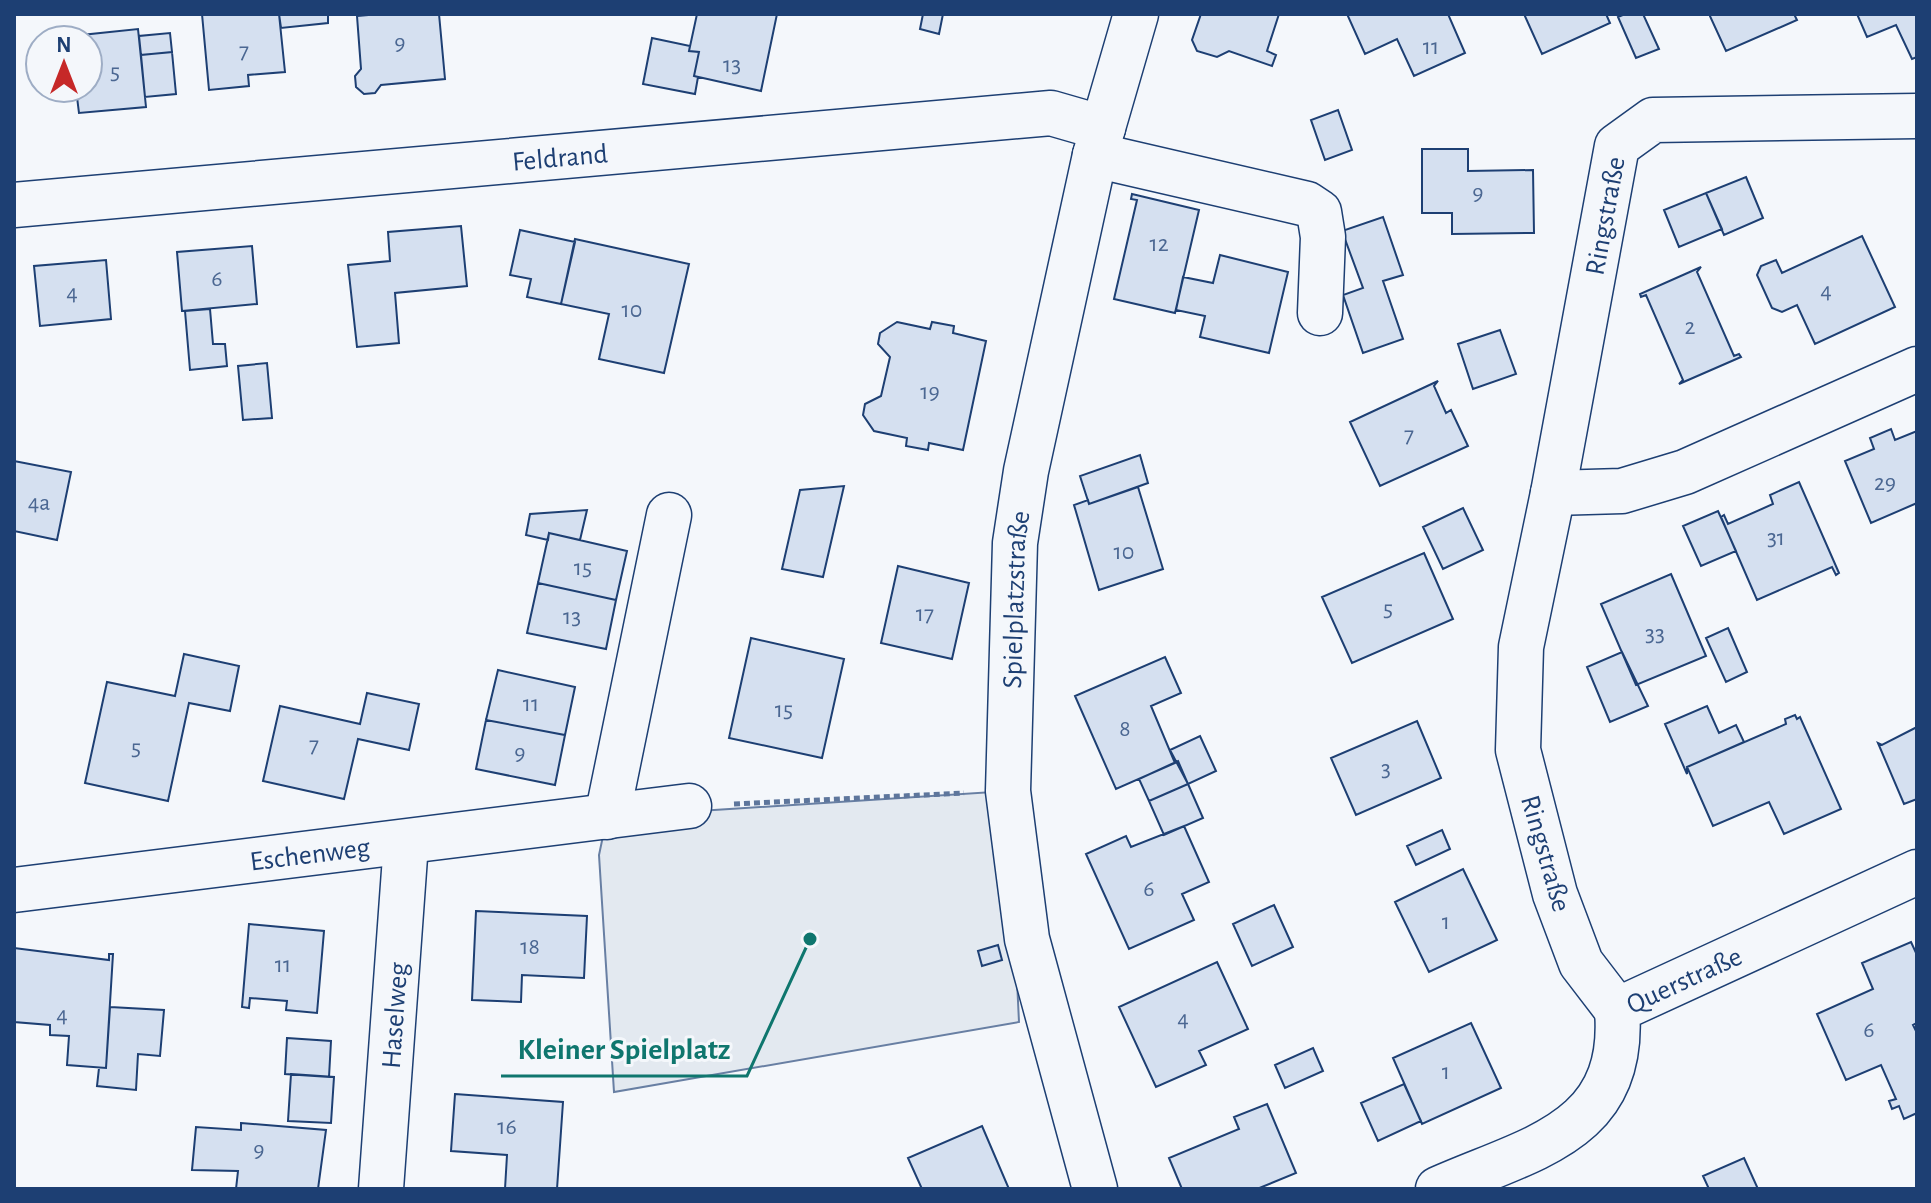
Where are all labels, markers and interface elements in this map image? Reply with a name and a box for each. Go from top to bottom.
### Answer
north arrow [24,24,104,104]
house number: 9 [394,31,406,55]
text: N [56,34,72,56]
house number: 11 [1423,35,1439,59]
house number: 7 [239,39,249,63]
house number: 13 [723,53,741,77]
house number: 5 [110,60,120,84]
street label: Feldrand [511,140,609,177]
street label: Ringstraße [1581,155,1631,277]
house number: 9 [1472,181,1484,205]
house number: 12 [1149,232,1169,256]
house number: 6 [211,267,223,291]
house number: 4 [1820,279,1832,303]
house number: 4 [66,281,78,305]
house number: 10 [622,298,642,322]
house number: 2 [1685,315,1696,339]
house number: 19 [920,380,940,404]
house number: 7 [1404,423,1414,447]
house number: 29 [1874,471,1896,495]
house number: 4a [28,491,50,515]
street label: Spielplatzstraße [999,509,1036,689]
house number: 31 [1767,526,1785,550]
house number: 10 [1114,540,1134,564]
house number: 15 [574,556,592,580]
house number: 5 [1383,597,1393,621]
house number: 17 [916,602,934,626]
house number: 13 [563,605,581,629]
house number: 33 [1645,622,1665,646]
house number: 11 [523,692,539,716]
house number: 15 [775,698,793,722]
house number: 8 [1119,717,1131,741]
house number: 7 [309,733,319,757]
house number: 5 [131,736,141,760]
house number: 9 [514,741,526,765]
house number: 3 [1381,757,1391,781]
street label: Ringstraße [1515,792,1575,915]
street label: Eschenweg [248,834,372,877]
house number: 6 [1143,877,1155,901]
house number: 1 [1442,910,1450,934]
house number: 18 [520,935,540,959]
street label: Querstraße [1623,943,1747,1020]
house number: 11 [275,953,291,977]
street label: Haselweg [378,961,413,1070]
house number: 4 [56,1003,68,1027]
house number: 4 [1177,1007,1189,1031]
house number: 6 [1863,1018,1875,1042]
callout: Kleiner Spielplatz [501,1022,747,1076]
text: Kleiner Spielplatz [517,1035,731,1065]
house number: 1 [1442,1060,1450,1084]
house number: 16 [497,1115,517,1139]
house number: 9 [253,1138,265,1162]

